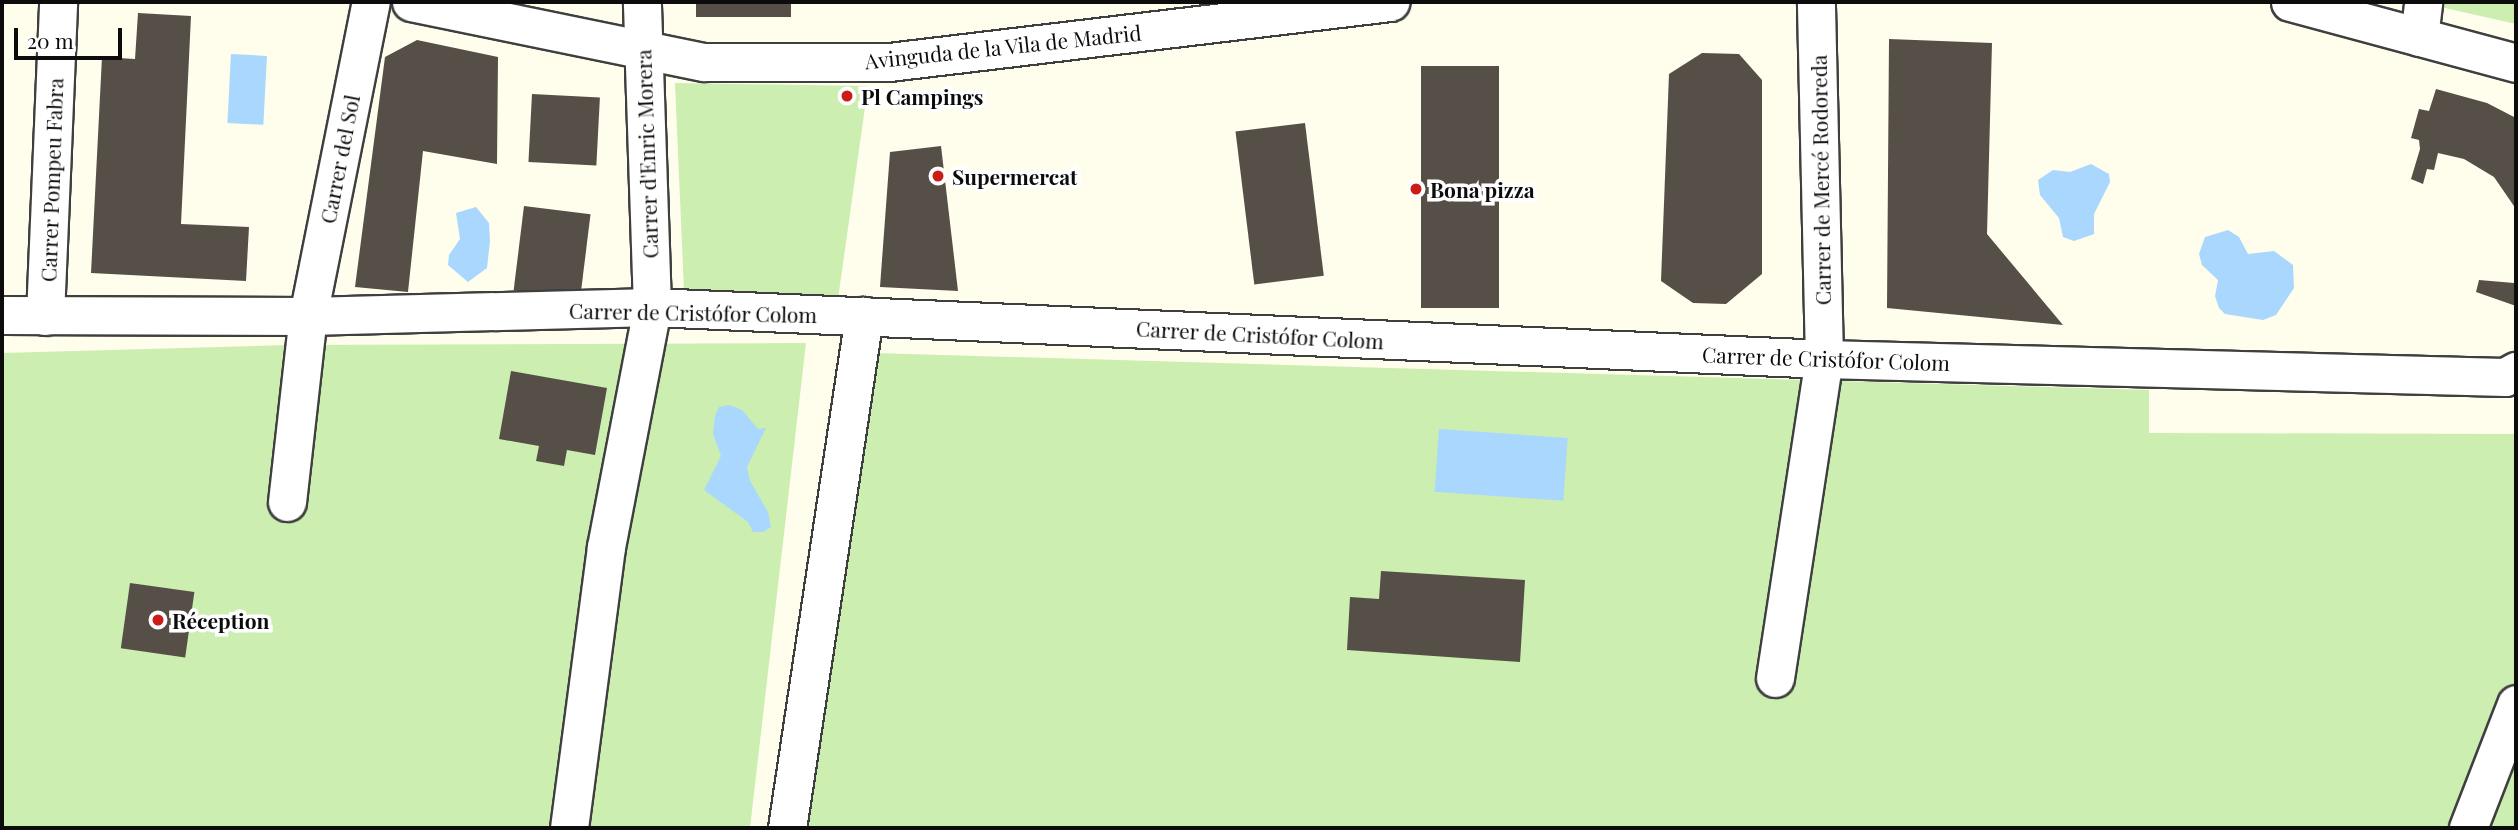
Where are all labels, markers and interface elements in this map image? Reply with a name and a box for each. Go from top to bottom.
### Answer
scale bar [18,14,126,58]
street label: Avinguda de la Vila de Madrid [862,19,1144,73]
text: 20 m [27,26,74,54]
street label: Carrer d'Enric Morera [630,49,662,259]
street label: Carrer de Mercé Rodoreda [1805,54,1835,306]
street label: Carrer Pompeu Fabra [35,77,67,283]
place label: Pl Campings [861,83,983,109]
marker: Pl Campings [839,88,855,104]
street label: Carrer del Sol [314,92,364,226]
place label: Supermercat [952,163,1078,189]
marker: Supermercat [930,168,946,184]
place label: Bona pizza [1430,176,1535,202]
marker: Bona pizza [1408,181,1424,197]
street label: Carrer de Cristófor Colom [568,297,818,327]
street label: Carrer de Cristófor Colom [1135,315,1385,353]
street label: Carrer de Cristófor Colom [1701,341,1951,375]
place label: Réception [172,607,269,633]
marker: Réception [150,612,166,628]

